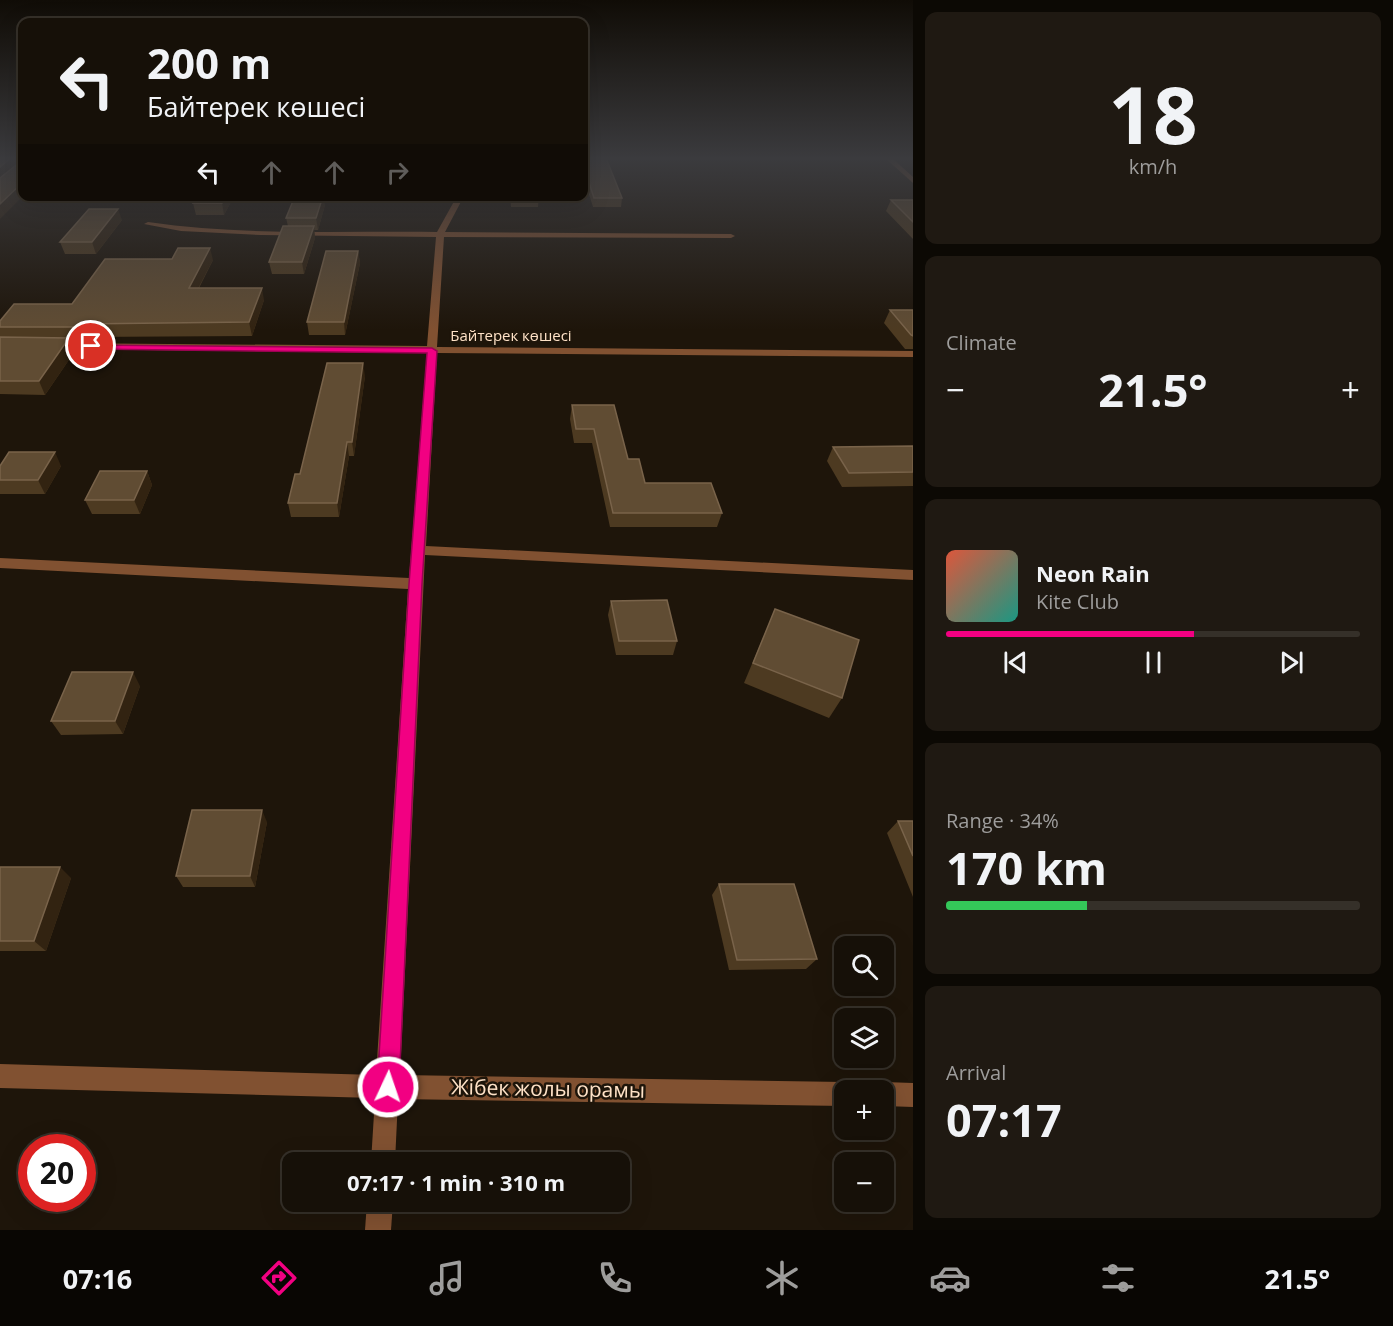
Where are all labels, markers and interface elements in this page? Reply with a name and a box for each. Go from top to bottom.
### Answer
text: 200 m [147,34,271,91]
icon: left [48,42,126,120]
text: 18 [1108,61,1198,167]
text: Байтерек көшесі [147,88,365,125]
text: km/h [1129,153,1177,180]
icon: left [192,156,225,189]
icon: ahead [255,156,288,189]
icon: ahead [318,156,351,189]
icon: right [381,156,414,189]
pin [65,320,116,371]
street label: Байтерек көшесі [450,325,572,345]
icon: arrive [74,329,107,362]
text: Climate [946,329,1017,356]
text: 21.5° [1098,359,1208,420]
text: − [946,367,965,412]
text: + [1341,367,1360,412]
text: Neon Rain [1036,558,1150,588]
text: Kite Club [1036,588,1119,615]
icon: previous [999,646,1032,679]
icon: pause [1137,646,1170,679]
icon: next [1275,646,1308,679]
text: Range · 34% [946,807,1059,834]
text: 170 km [946,837,1107,898]
map controls [834,936,894,1212]
button: search [834,936,894,996]
button: layers [834,1008,894,1068]
position arrow [356,1055,420,1119]
text: Arrival [946,1059,1006,1086]
street label: Жібек жолы орамы [451,1072,645,1104]
button: + [834,1080,894,1140]
text: 07:17 [946,1089,1062,1150]
speed limit sign: 20 [18,1134,96,1212]
button: − [834,1152,894,1212]
text: 07:17 · 1 min · 310 m [347,1167,565,1197]
icon: directions [258,1257,300,1299]
icon: music [426,1257,468,1299]
icon: phone [594,1257,636,1299]
icon: climate [761,1257,803,1299]
icon: car [929,1257,971,1299]
icon: filters [1097,1257,1139,1299]
text: 07:16 [63,1260,132,1297]
text: 21.5° [1264,1260,1330,1297]

